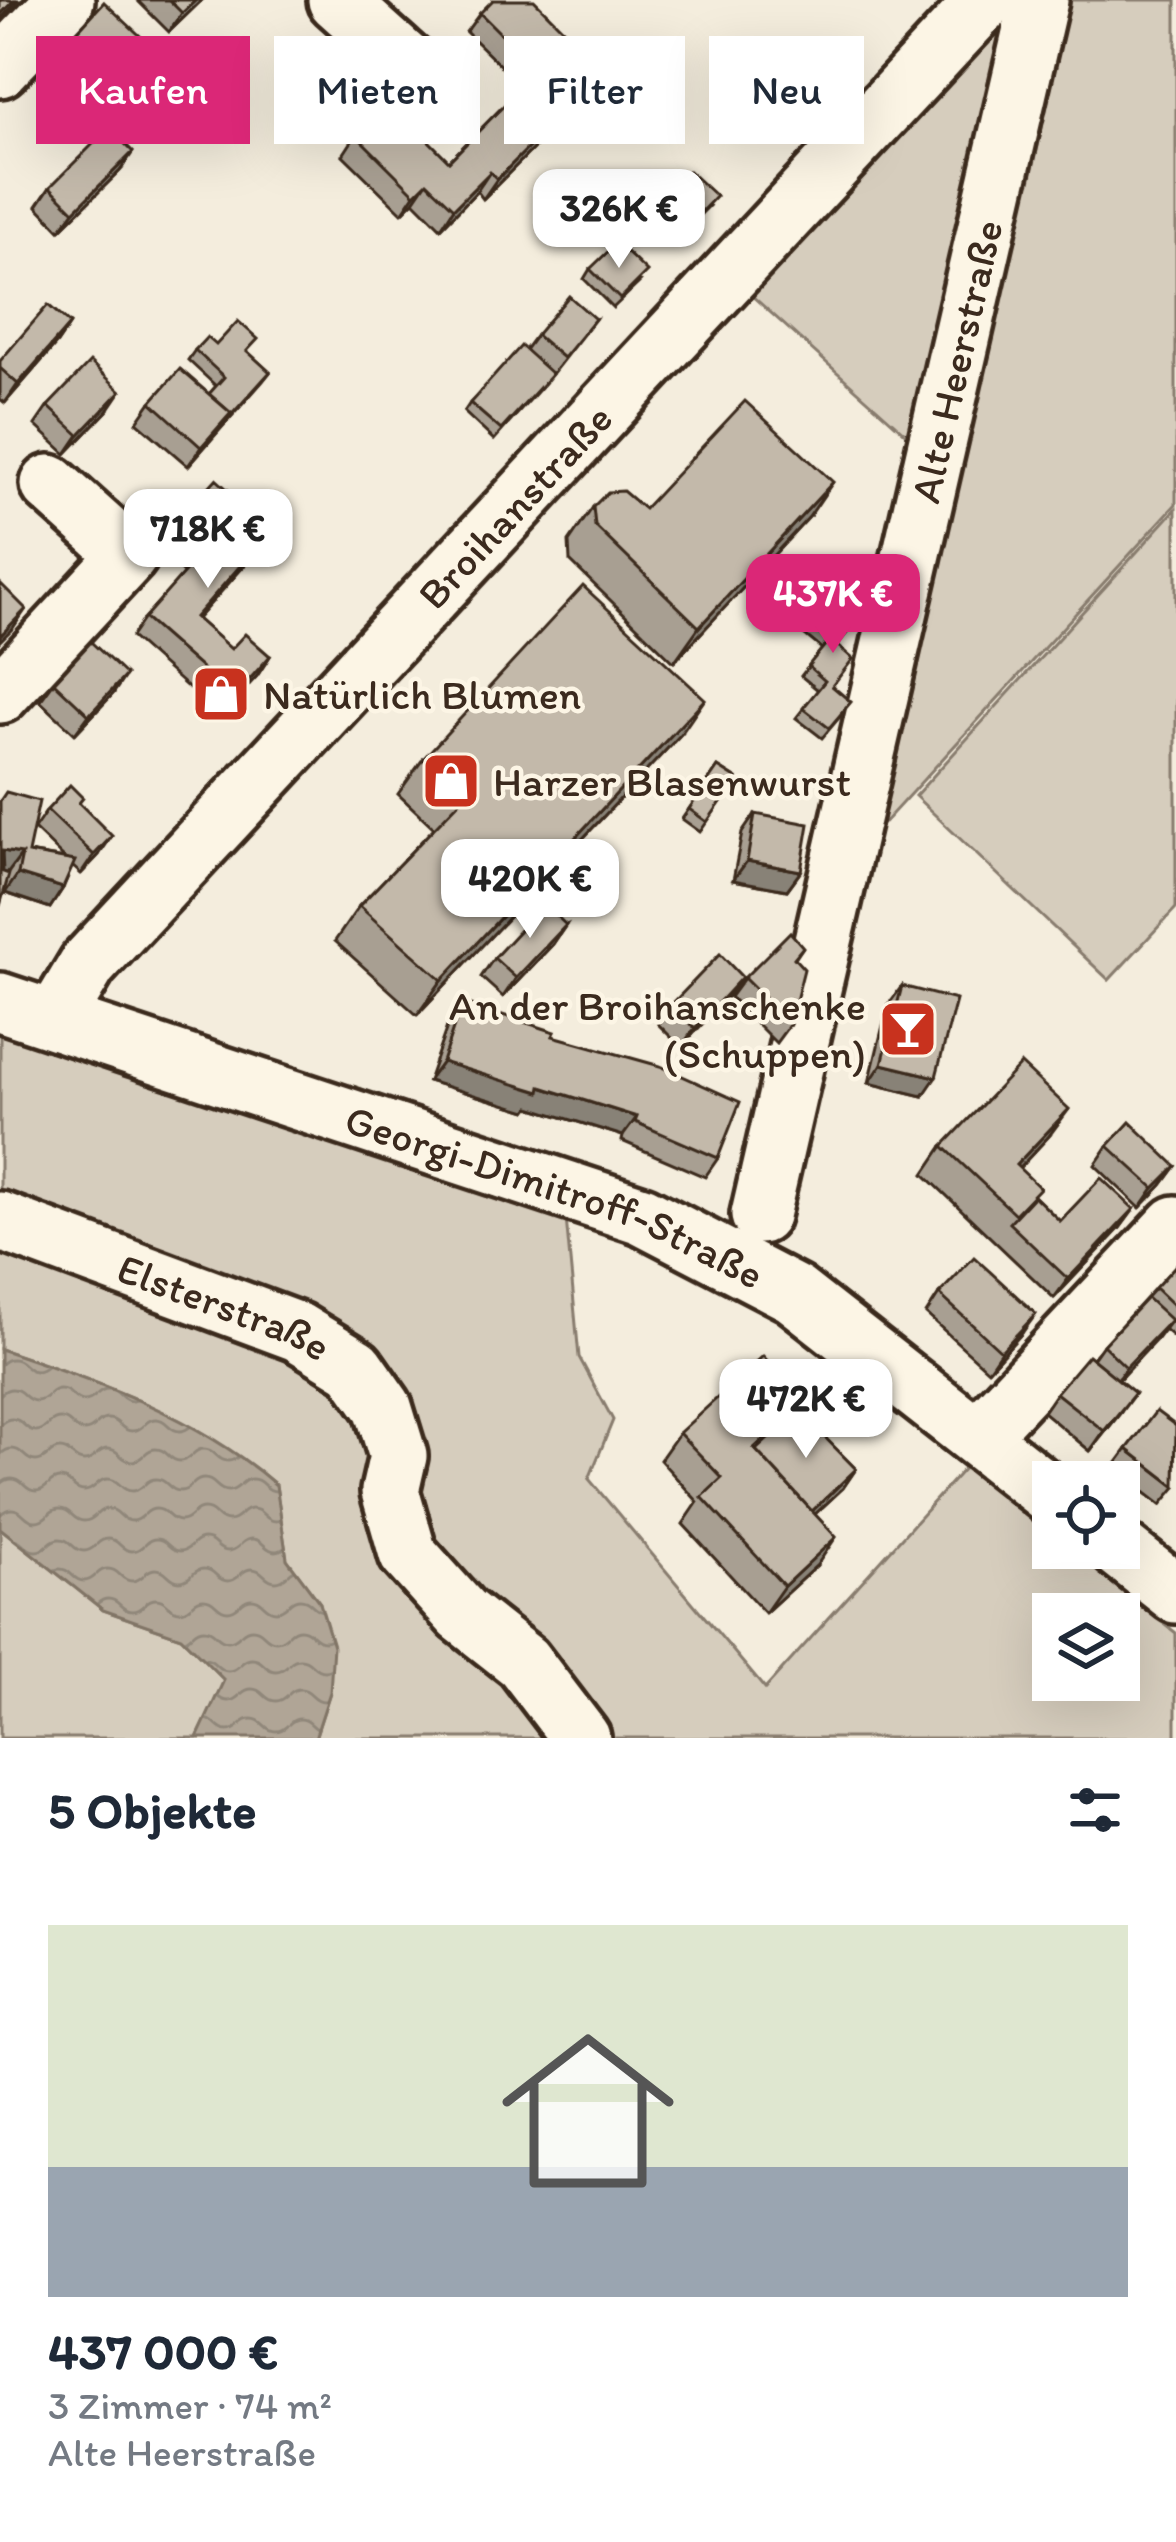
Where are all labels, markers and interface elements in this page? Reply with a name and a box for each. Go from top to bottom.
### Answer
chip: Kaufen [36,36,250,144]
chip: Mieten [274,36,480,144]
chip: Filter [504,36,685,144]
chip: Neu [709,36,864,144]
pin: 326K € [521,169,717,271]
text: 326K € [560,184,678,231]
street label: Alte Heerstraße [899,215,1014,508]
street label: Broihanstraße [407,393,623,620]
pin: 718K € [110,489,306,591]
text: 718K € [151,504,265,551]
pin: 437K € [735,554,931,656]
text: 437K € [773,569,893,616]
shop icon: Natürlich Blumen [190,663,252,725]
place label: Natürlich Blumen [263,669,581,720]
shop icon: Harzer Blasenwurst [420,750,482,812]
place label: Harzer Blasenwurst [493,756,851,807]
pin: 420K € [432,839,628,941]
text: 420K € [468,854,592,901]
place label: An der Broihanschenke (Schuppen) [449,980,866,1079]
bar icon: An der Broihanschenke (Schuppen) [877,998,939,1060]
street label: Georgi-Dimitroff-Straße [339,1093,772,1300]
street label: Elsterstraße [111,1242,340,1372]
pin: 472K € [708,1359,904,1461]
text: 472K € [746,1374,866,1421]
map controls [1032,1461,1140,1701]
button: locate [1032,1461,1140,1569]
button: layers [1032,1593,1140,1701]
icon: filters [1062,1777,1128,1843]
text: 5 Objekte [48,1780,256,1841]
icon: home [480,2003,696,2219]
text: 437 000 € [48,2321,278,2382]
text: 3 Zimmer · 74 m² [48,2382,332,2429]
text: Alte Heerstraße [48,2429,316,2476]

